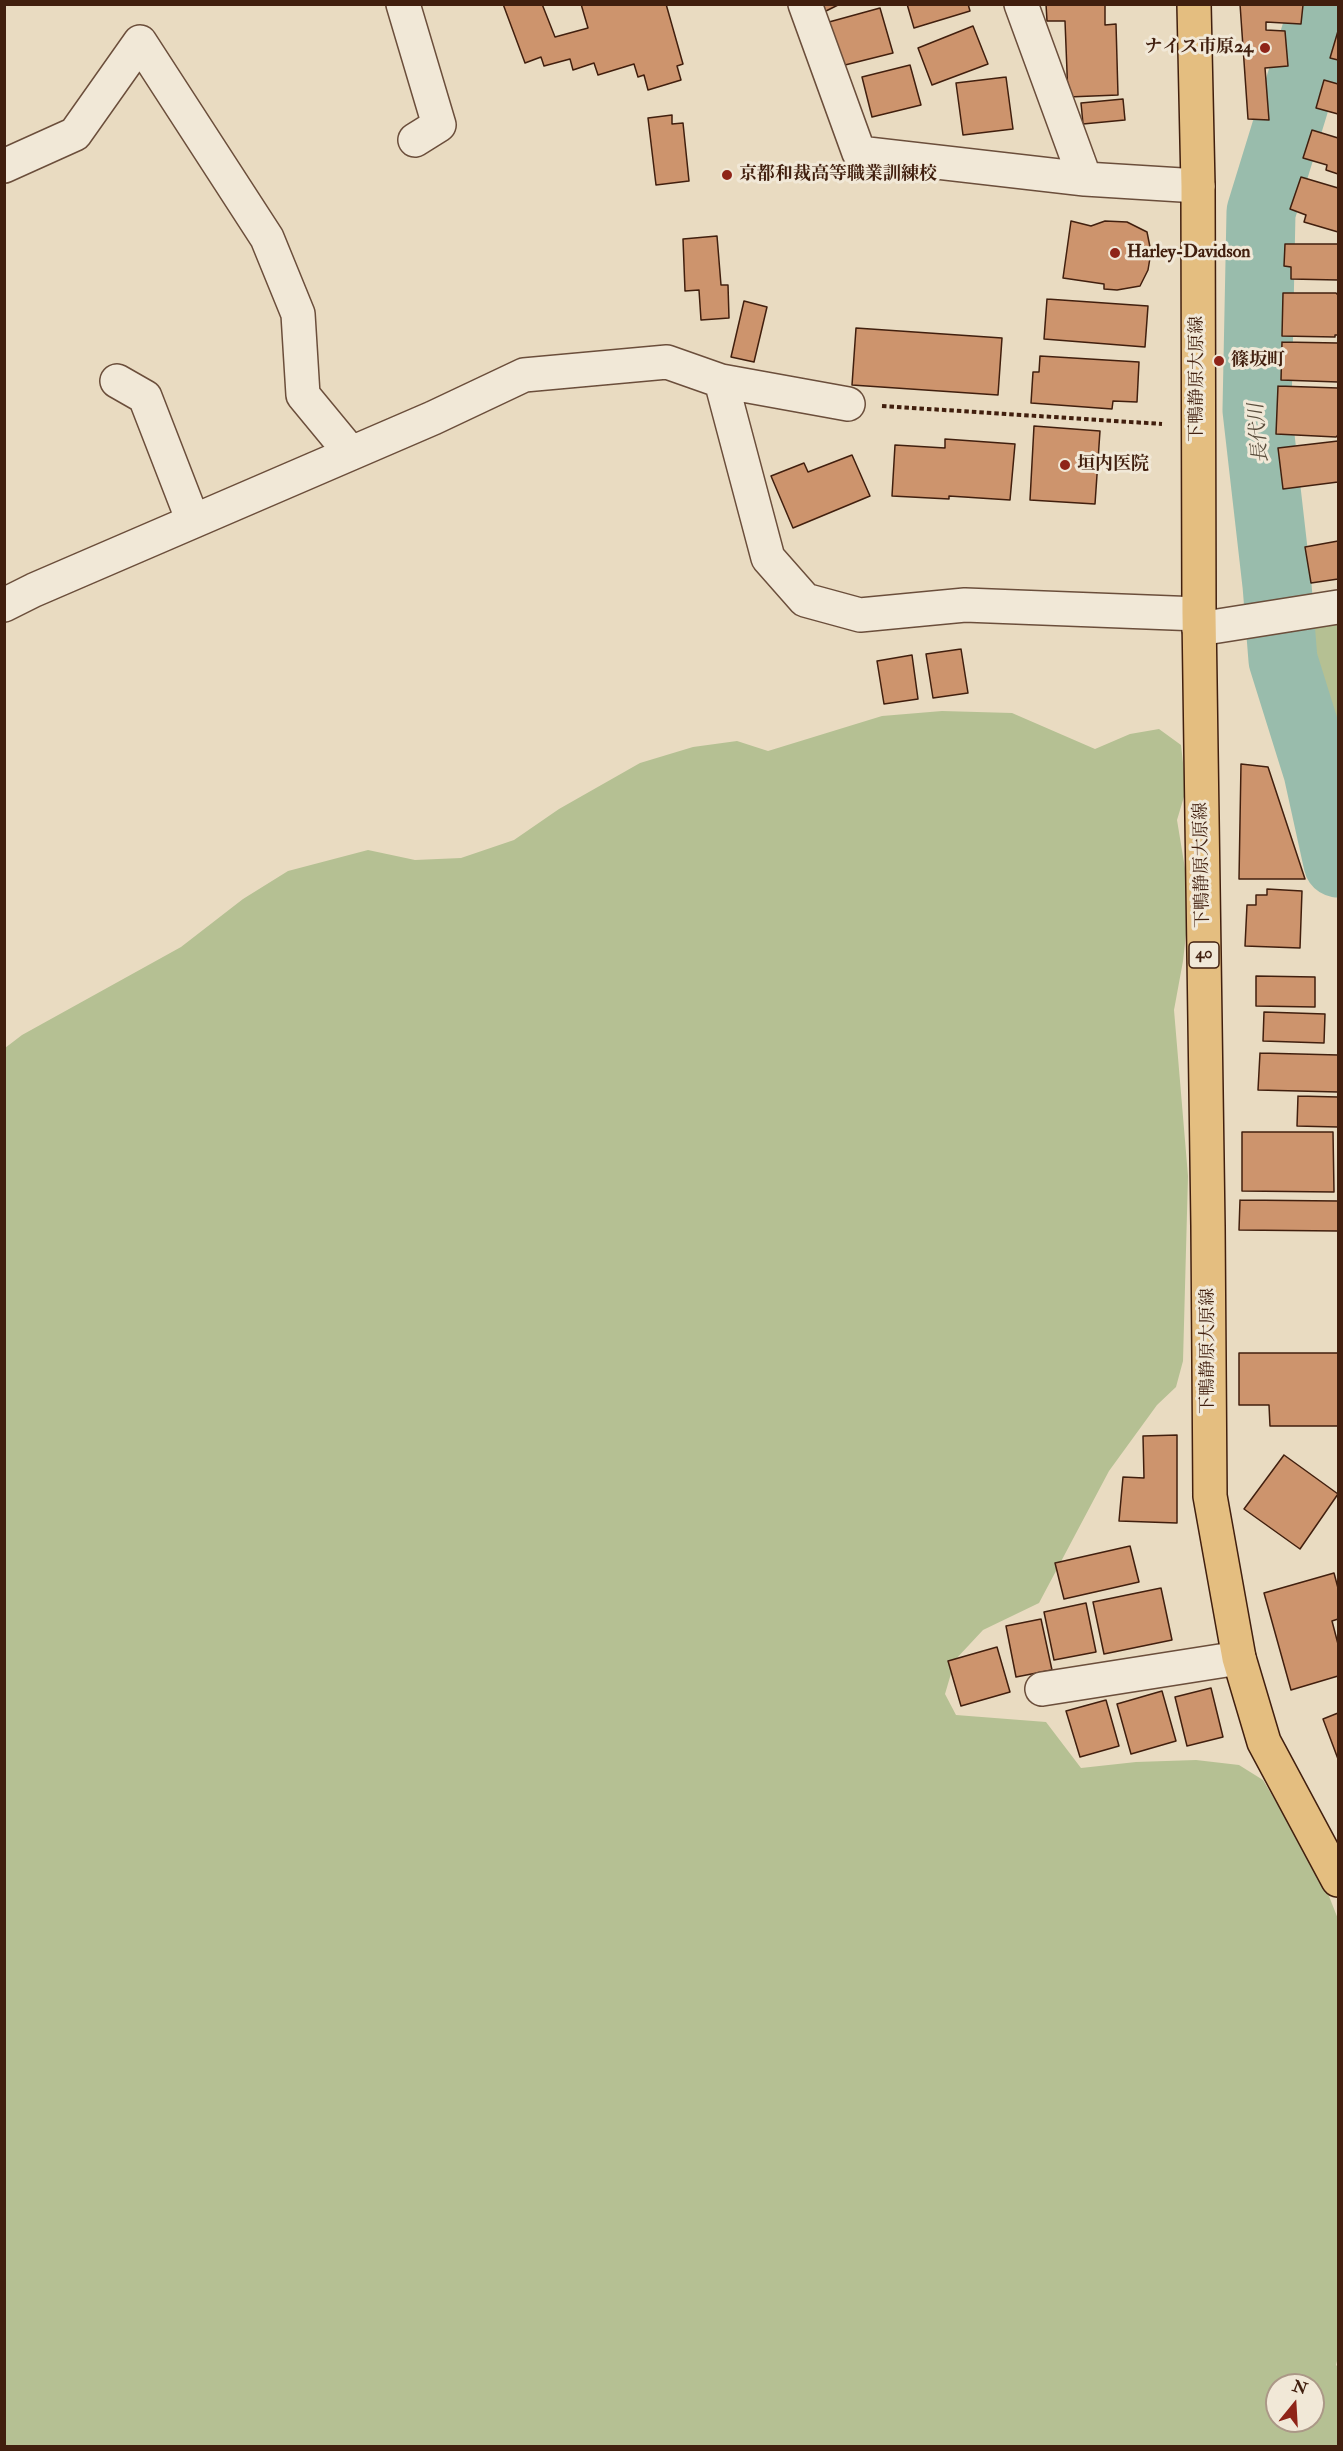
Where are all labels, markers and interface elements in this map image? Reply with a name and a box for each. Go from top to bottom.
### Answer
place label: ナイス市原24 [1144,37,1253,59]
marker: ナイス市原24 [1258,41,1272,55]
place label: 京都和裁高等職業訓練校 [739,164,937,186]
marker: 京都和裁高等職業訓練校 [720,168,734,182]
place label: Harley-Davidson [1127,242,1251,264]
marker: Harley-Davidson [1108,246,1122,260]
street label: 下鴨静原大原線 [1187,316,1209,442]
place label: 篠坂町 [1231,350,1285,372]
marker: 篠坂町 [1212,354,1226,368]
water label: 長代川 [1245,402,1275,464]
place label: 垣内医院 [1077,454,1149,476]
marker: 垣内医院 [1058,458,1072,472]
street label: 下鴨静原大原線 [1191,802,1215,928]
road number: 40 [1189,942,1219,968]
street label: 下鴨静原大原線 [1198,1288,1220,1414]
north arrow [1265,2373,1325,2433]
text: N [1290,2376,1310,2400]

